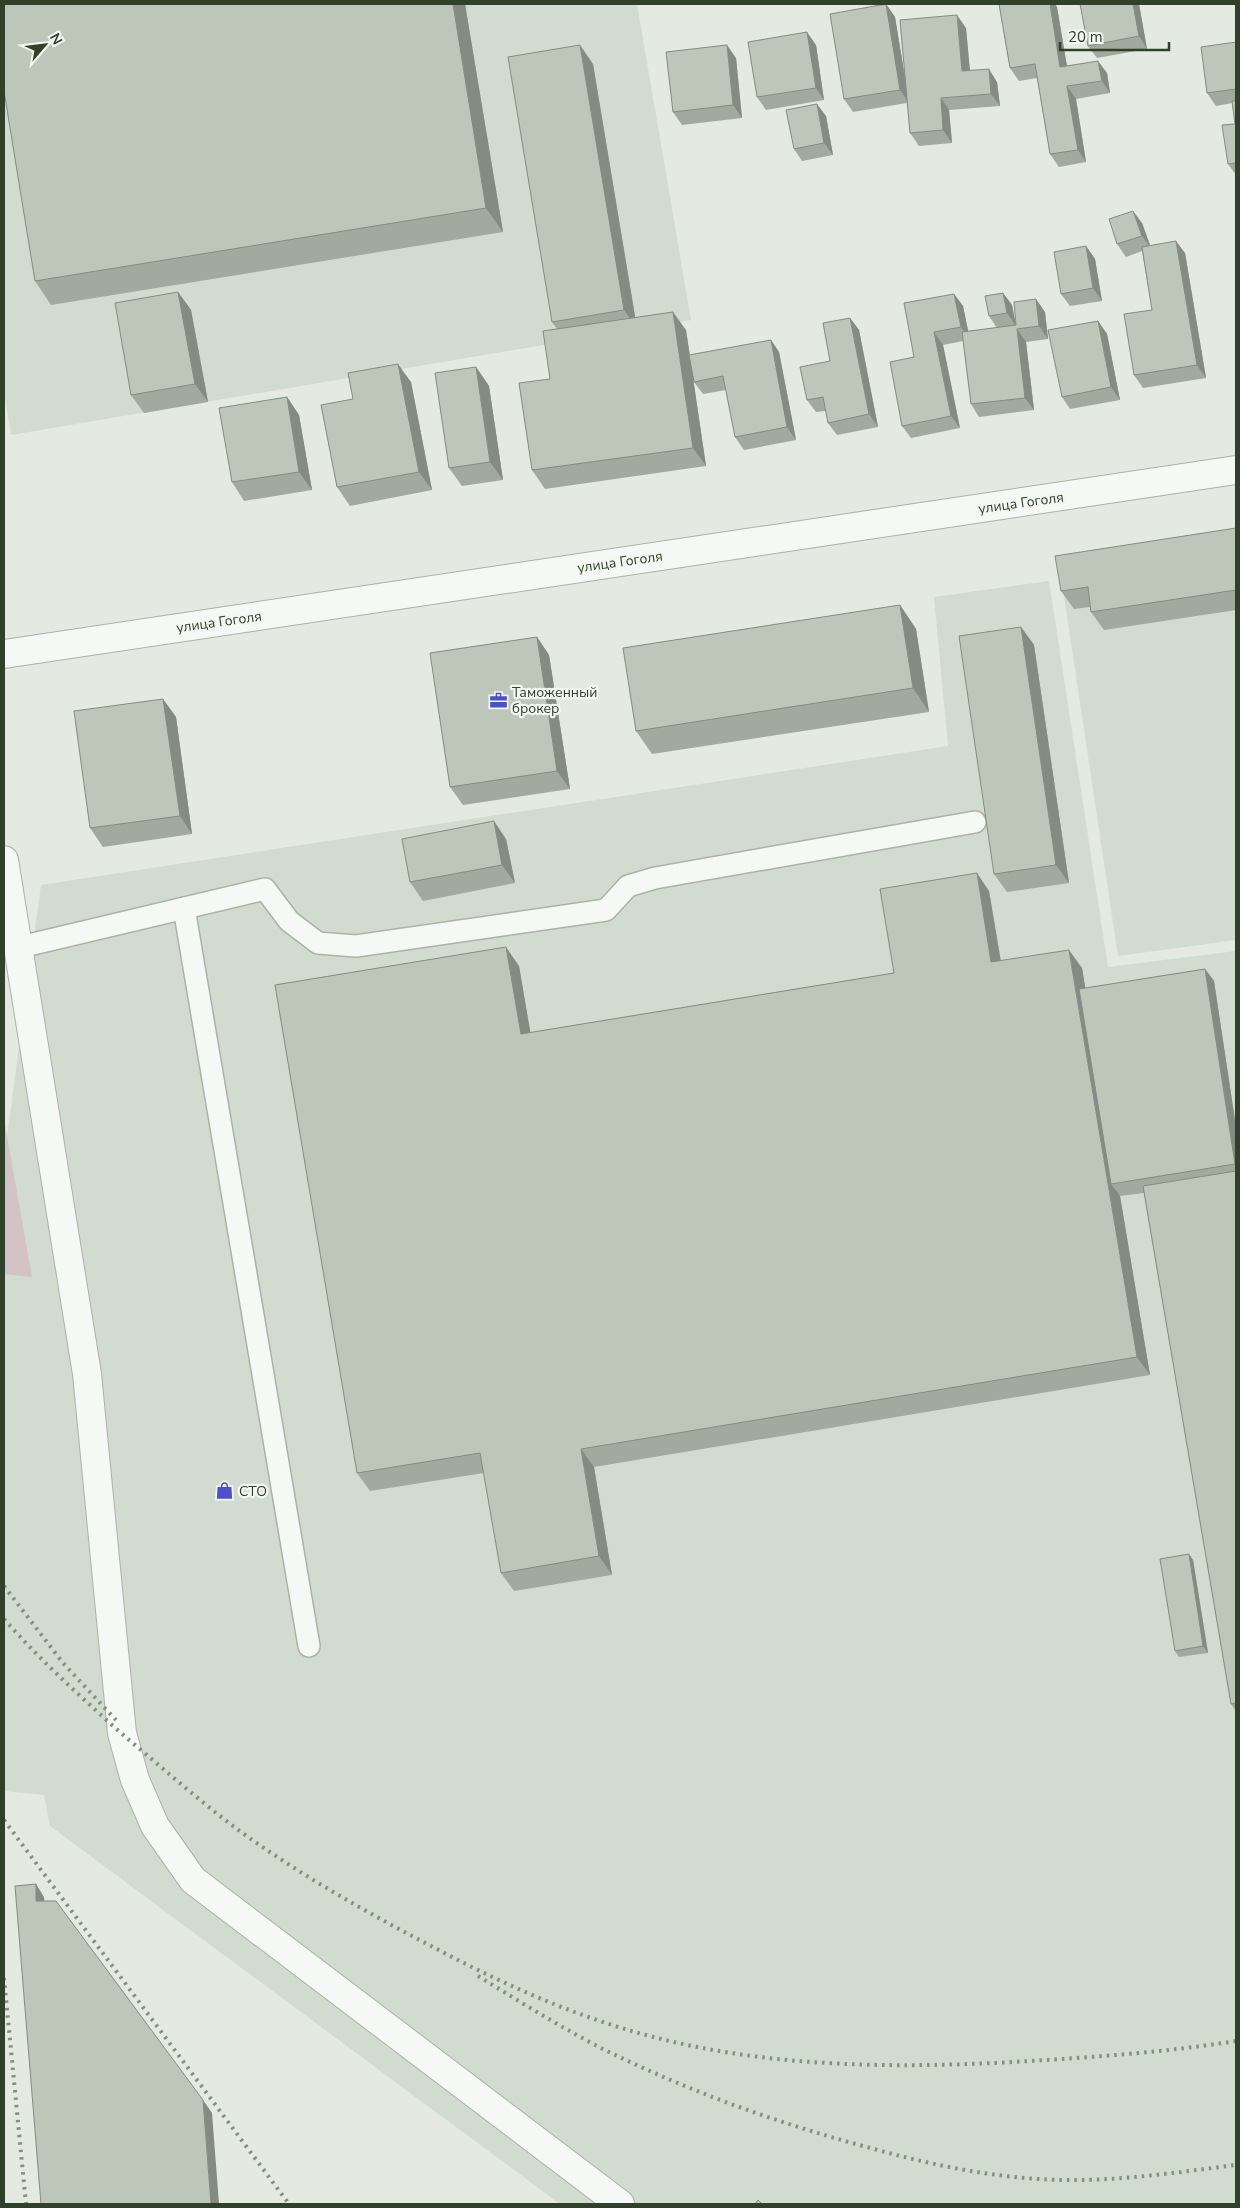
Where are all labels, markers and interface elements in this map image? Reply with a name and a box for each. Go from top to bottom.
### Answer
north arrow [20,20,70,70]
scale bar [1060,20,1169,52]
text: 20 m [1068,27,1103,47]
text: N [45,30,67,48]
street label: улица Гоголя [977,488,1065,518]
street label: улица Гоголя [576,547,664,577]
street label: улица Гоголя [175,607,263,637]
place label: Таможенный брокер [512,683,597,718]
office icon: Таможенный брокер [488,690,508,710]
shop icon: СТО [215,1481,235,1501]
place label: СТО [239,1482,267,1501]

